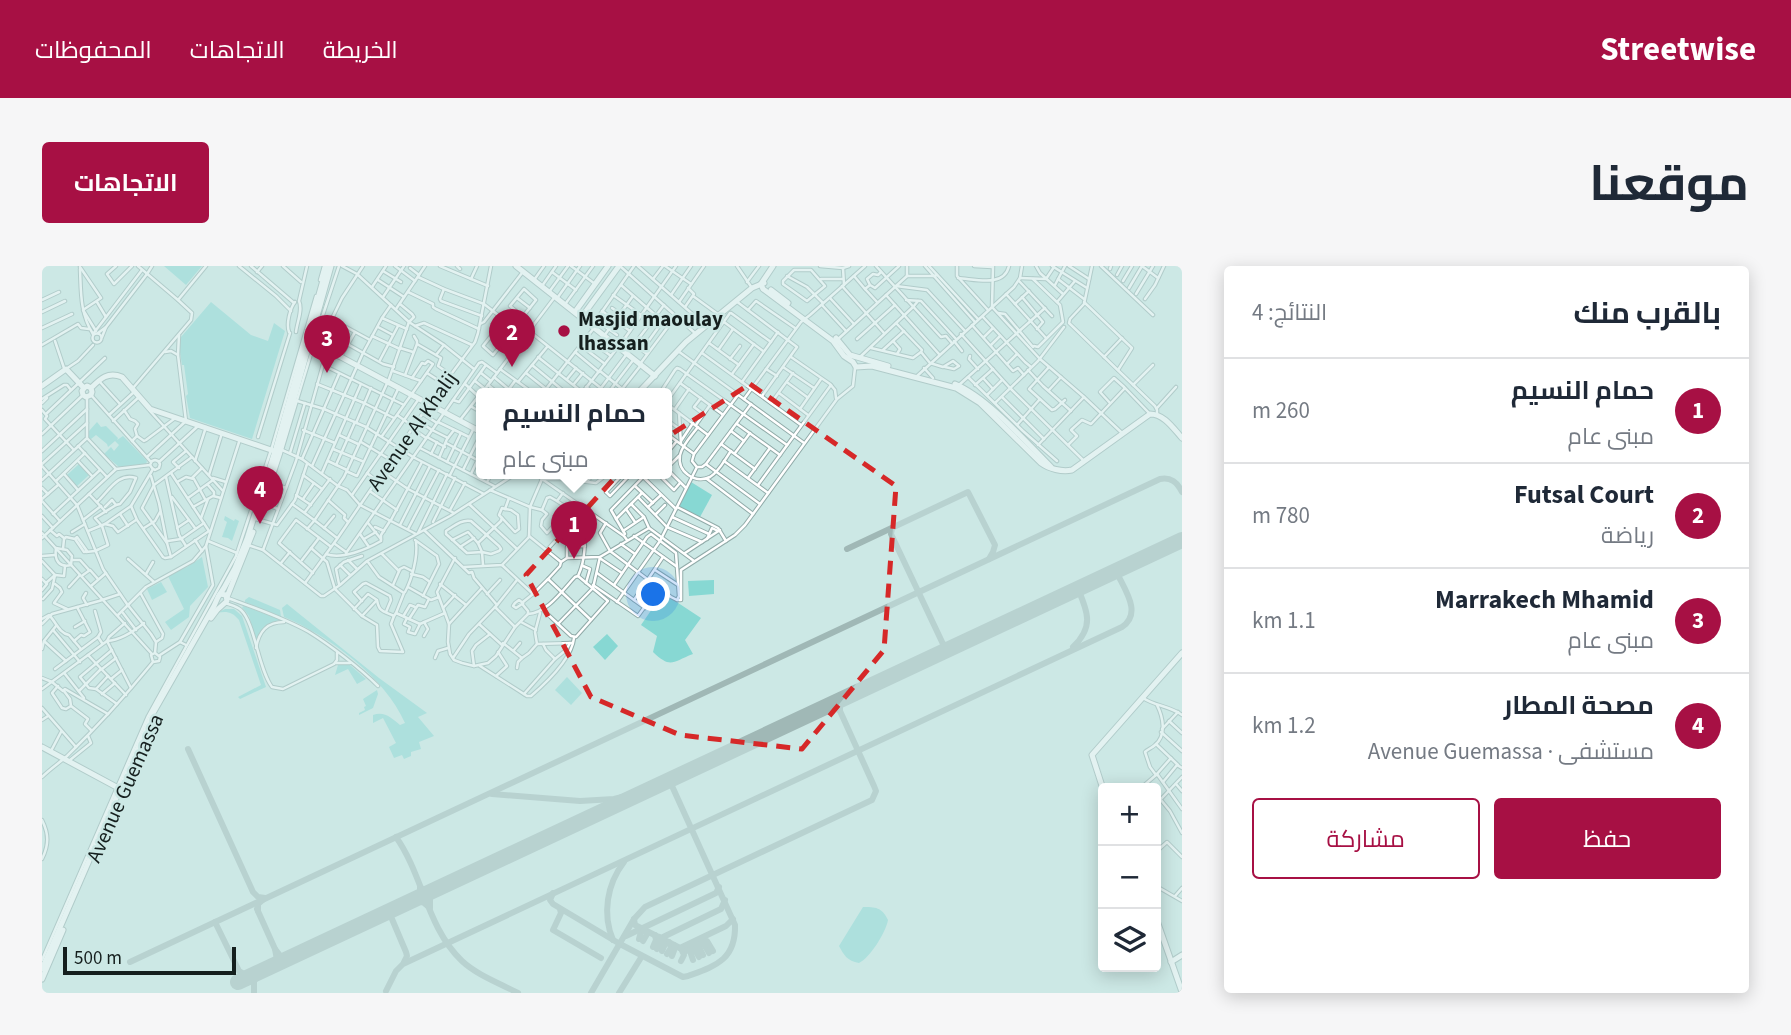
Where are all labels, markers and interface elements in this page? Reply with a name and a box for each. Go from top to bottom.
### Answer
text: Streetwise [1600,26,1756,73]
text: المحفوظات [35,33,152,68]
text: الاتجاهات [190,33,285,68]
text: الخريطة [323,33,398,68]
button: الاتجاهات [42,142,209,223]
text: موقعنا [1589,150,1749,220]
text: بالقرب منك [1573,292,1721,335]
text: النتائج: 4 [1252,296,1327,329]
place label: Masjid maoulay lhassan [578,304,723,358]
pin: 2 [489,309,535,367]
pin: 3 [304,315,350,373]
marker: Masjid maoulay lhassan [556,323,572,339]
street label: Avenue Al Khalij [360,365,464,497]
text: حمام النسيم [1511,372,1654,409]
popup [476,388,672,479]
text: 260 m [1252,394,1310,427]
text: 1 [1692,394,1704,427]
text: حمام النسيم [502,395,646,432]
text: مبنى عام [1568,420,1654,453]
text: مبنى عام [502,443,589,476]
pin: 4 [237,466,283,524]
text: Futsal Court [1514,476,1654,513]
text: 780 m [1252,499,1310,532]
text: 2 [1692,499,1704,532]
pin: 1 [551,501,597,559]
text: رياضة [1601,519,1654,552]
your location [636,577,670,611]
text: Marrakech Mhamid [1435,581,1654,618]
text: 1.1 km [1252,604,1316,637]
text: 3 [1692,604,1704,637]
text: مبنى عام [1568,624,1654,657]
text: مصحة المطار [1504,687,1654,724]
street label: Avenue Guemassa [79,709,171,867]
text: 1.2 km [1252,709,1316,742]
text: 4 [1692,709,1704,742]
text: مستشفى · Avenue Guemassa [1368,735,1654,768]
map controls [1098,783,1161,972]
button: + [1098,783,1161,846]
button: مشاركة [1252,798,1480,879]
button: حفظ [1494,798,1721,879]
button: − [1098,846,1161,909]
button: layers [1098,909,1161,972]
scale bar [63,944,236,976]
text: 500 m [74,945,122,972]

